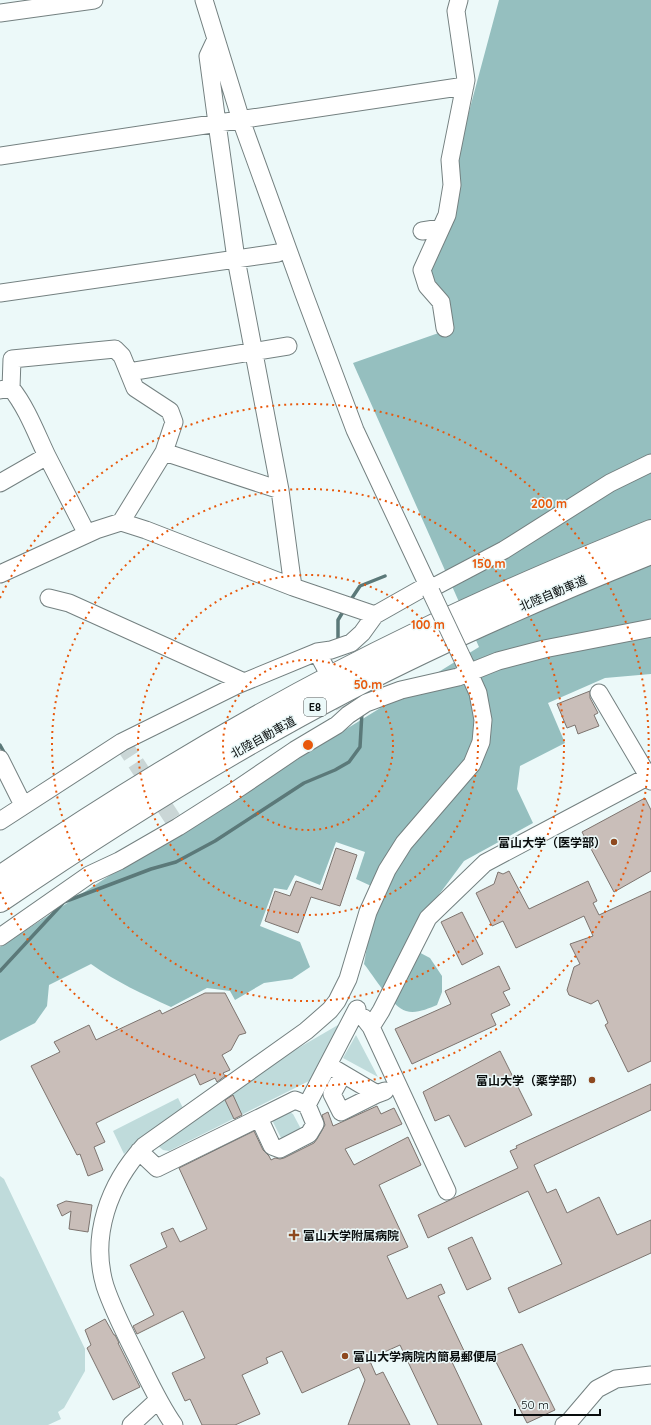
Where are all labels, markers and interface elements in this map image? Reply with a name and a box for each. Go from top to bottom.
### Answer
text: 200 m [531,496,567,511]
text: 150 m [472,556,506,571]
street label: 北陸自動車道 [517,572,589,614]
text: 100 m [411,617,445,632]
text: 50 m [354,677,382,692]
road number: E8 [304,698,326,716]
street label: 北陸自動車道 [228,713,298,761]
centre of rings [301,738,315,752]
place label: 富山大学（医学部） [498,835,606,850]
marker: 富山大学（医学部） [609,837,619,847]
place label: 富山大学（薬学部） [476,1073,584,1088]
marker: 富山大学（薬学部） [587,1075,597,1085]
place label: 富山大学附属病院 [303,1228,399,1243]
marker: 富山大学附属病院 [288,1229,300,1241]
place label: 富山大学病院内簡易郵便局 [353,1349,497,1364]
marker: 富山大学病院内簡易郵便局 [340,1351,350,1361]
scale bar [515,1391,600,1417]
text: 50 m [521,1397,549,1412]

